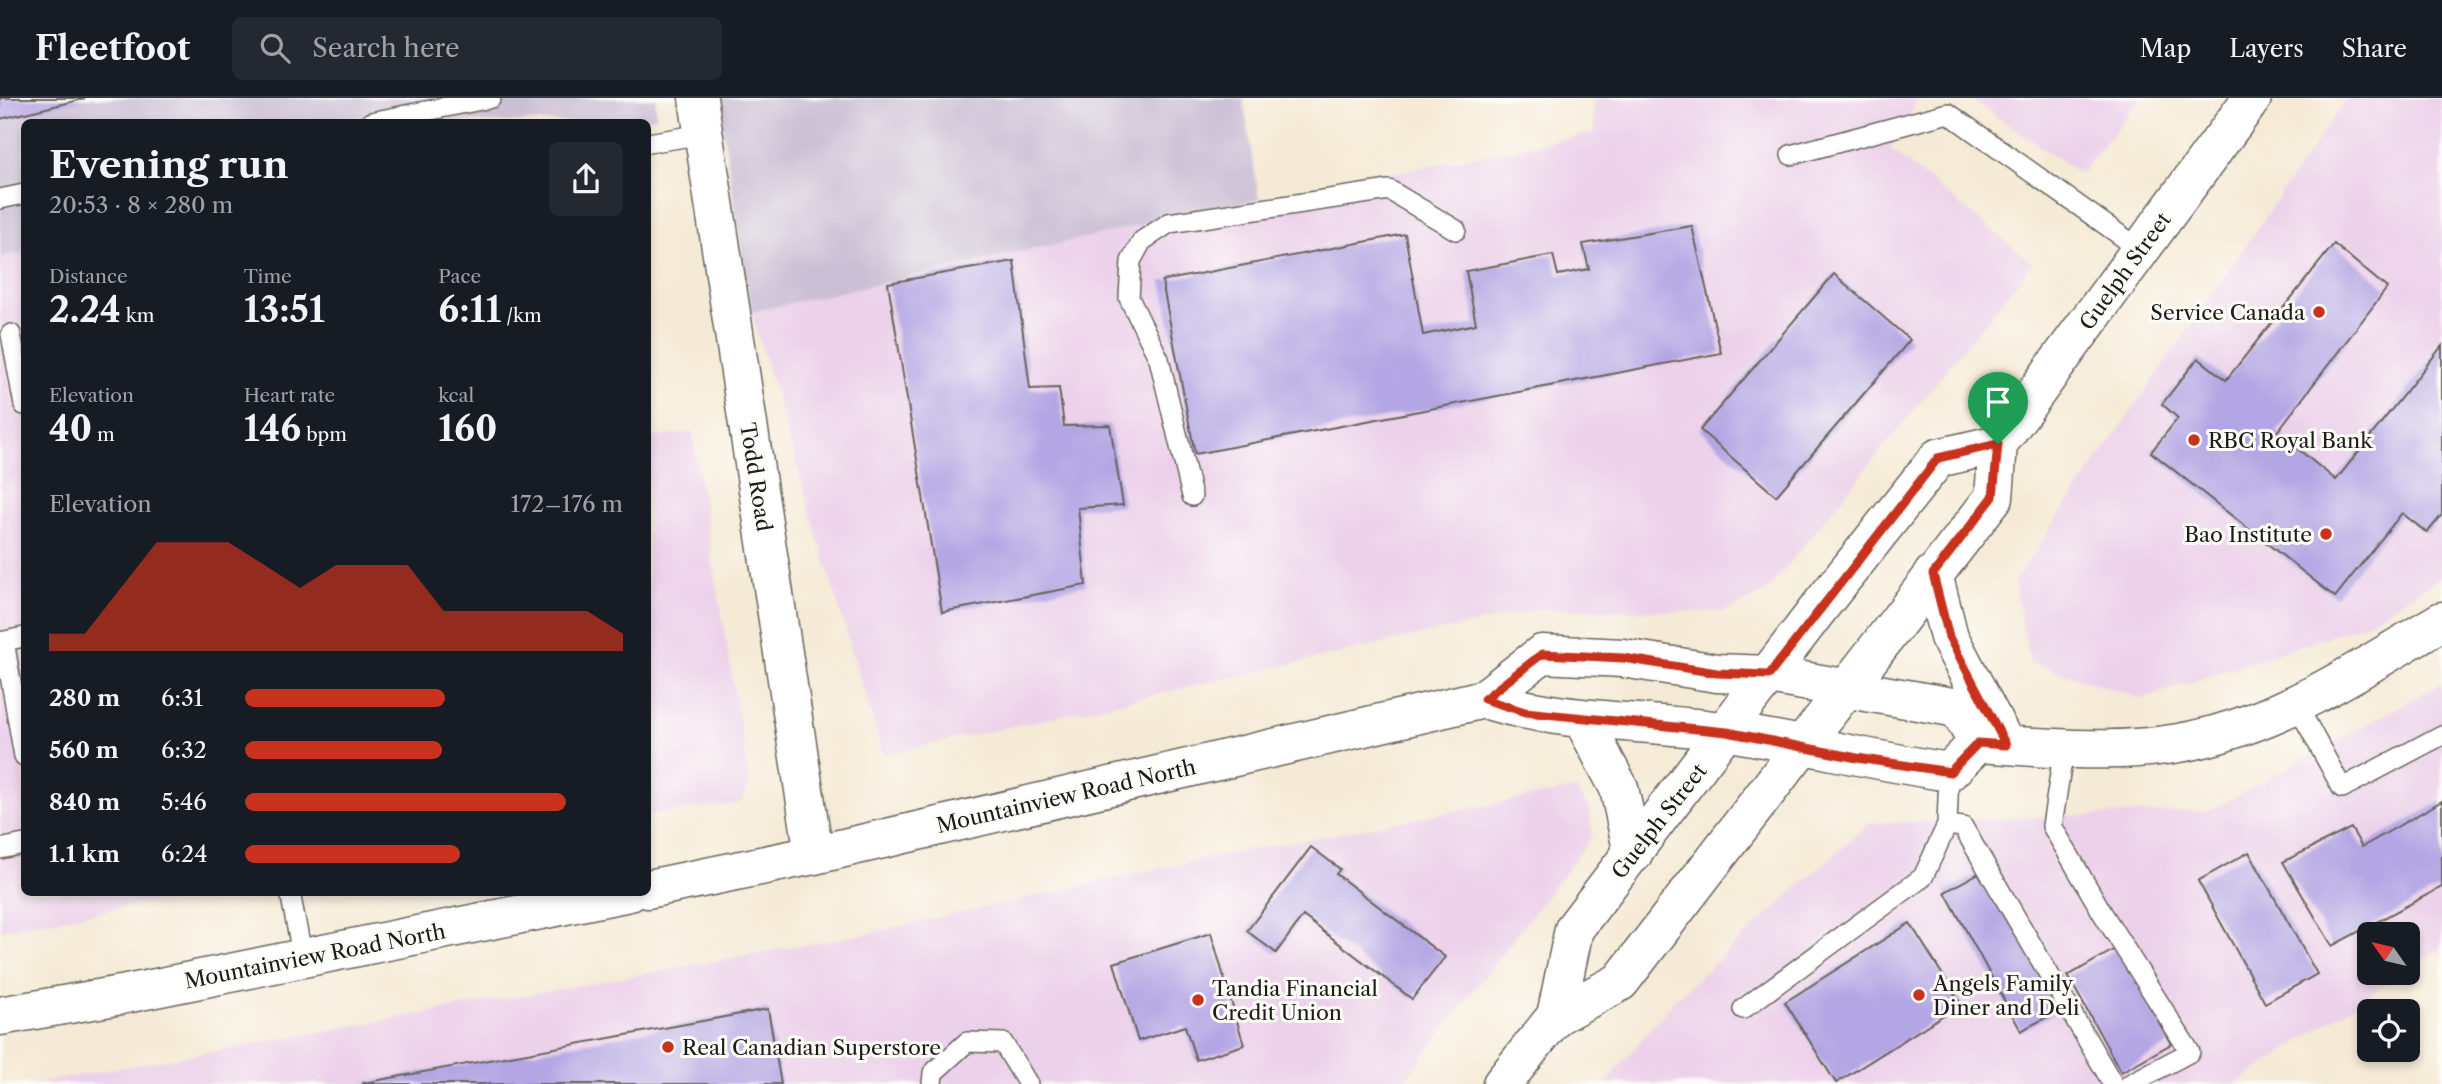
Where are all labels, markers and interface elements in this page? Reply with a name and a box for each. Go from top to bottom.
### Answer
search box [232,17,722,80]
text: Fleetfoot [35,28,190,69]
icon: search [256,29,294,67]
text: Search here [312,32,460,64]
text: Map [2140,34,2191,63]
text: Layers [2229,34,2304,63]
text: Share [2342,34,2407,63]
text: Evening run [49,141,289,188]
button: share [549,142,623,216]
text: 20:53 · 8 × 280 m [49,191,233,219]
street label: Guelph Street [2074,207,2176,335]
text: Distance [49,265,128,288]
text: Time [244,265,292,288]
text: Pace [438,265,481,288]
text: 2.24 [49,288,121,331]
text: 13:51 [244,288,325,331]
text: 6:11 [438,288,501,331]
place label: Service Canada [2150,300,2306,325]
text: km [121,304,155,327]
text: /km [501,304,542,327]
marker: Service Canada [2311,304,2327,320]
pin [1968,372,2028,444]
icon: arrive [1979,383,2017,421]
text: Elevation [49,384,134,407]
text: Heart rate [244,384,335,407]
text: kcal [438,384,474,407]
text: 40 [49,407,92,450]
text: 146 [244,407,301,450]
text: 160 [438,407,497,450]
street label: Todd Road [735,421,777,533]
text: m [92,423,115,446]
text: bpm [301,423,347,446]
place label: RBC Royal Bank [2208,428,2373,453]
marker: RBC Royal Bank [2186,432,2202,448]
text: Elevation [49,490,152,518]
text: 172–176 m [510,490,623,518]
place label: Bao Institute [2184,522,2312,547]
marker: Bao Institute [2318,526,2334,542]
text: 280 m [49,684,120,712]
text: 6:31 [161,684,203,712]
text: 560 m [49,736,119,764]
text: 6:32 [161,736,207,764]
street label: Mountainview Road North [934,754,1198,838]
street label: Guelph Street [1606,758,1712,883]
text: 840 m [49,788,120,816]
text: 5:46 [161,788,207,816]
text: 1.1 km [49,840,120,868]
text: 6:24 [161,840,207,868]
street label: Mountainview Road North [182,918,448,994]
north arrow [2357,922,2420,985]
map controls [2357,922,2420,1062]
place label: Angels Family Diner and Deli [1932,971,2079,1020]
place label: Tandia Financial Credit Union [1212,976,1378,1025]
marker: Angels Family Diner and Deli [1911,987,1927,1003]
marker: Tandia Financial Credit Union [1190,992,1206,1008]
button: locate [2357,999,2420,1062]
place label: Real Canadian Superstore [682,1035,941,1060]
marker: Real Canadian Superstore [660,1039,676,1055]

